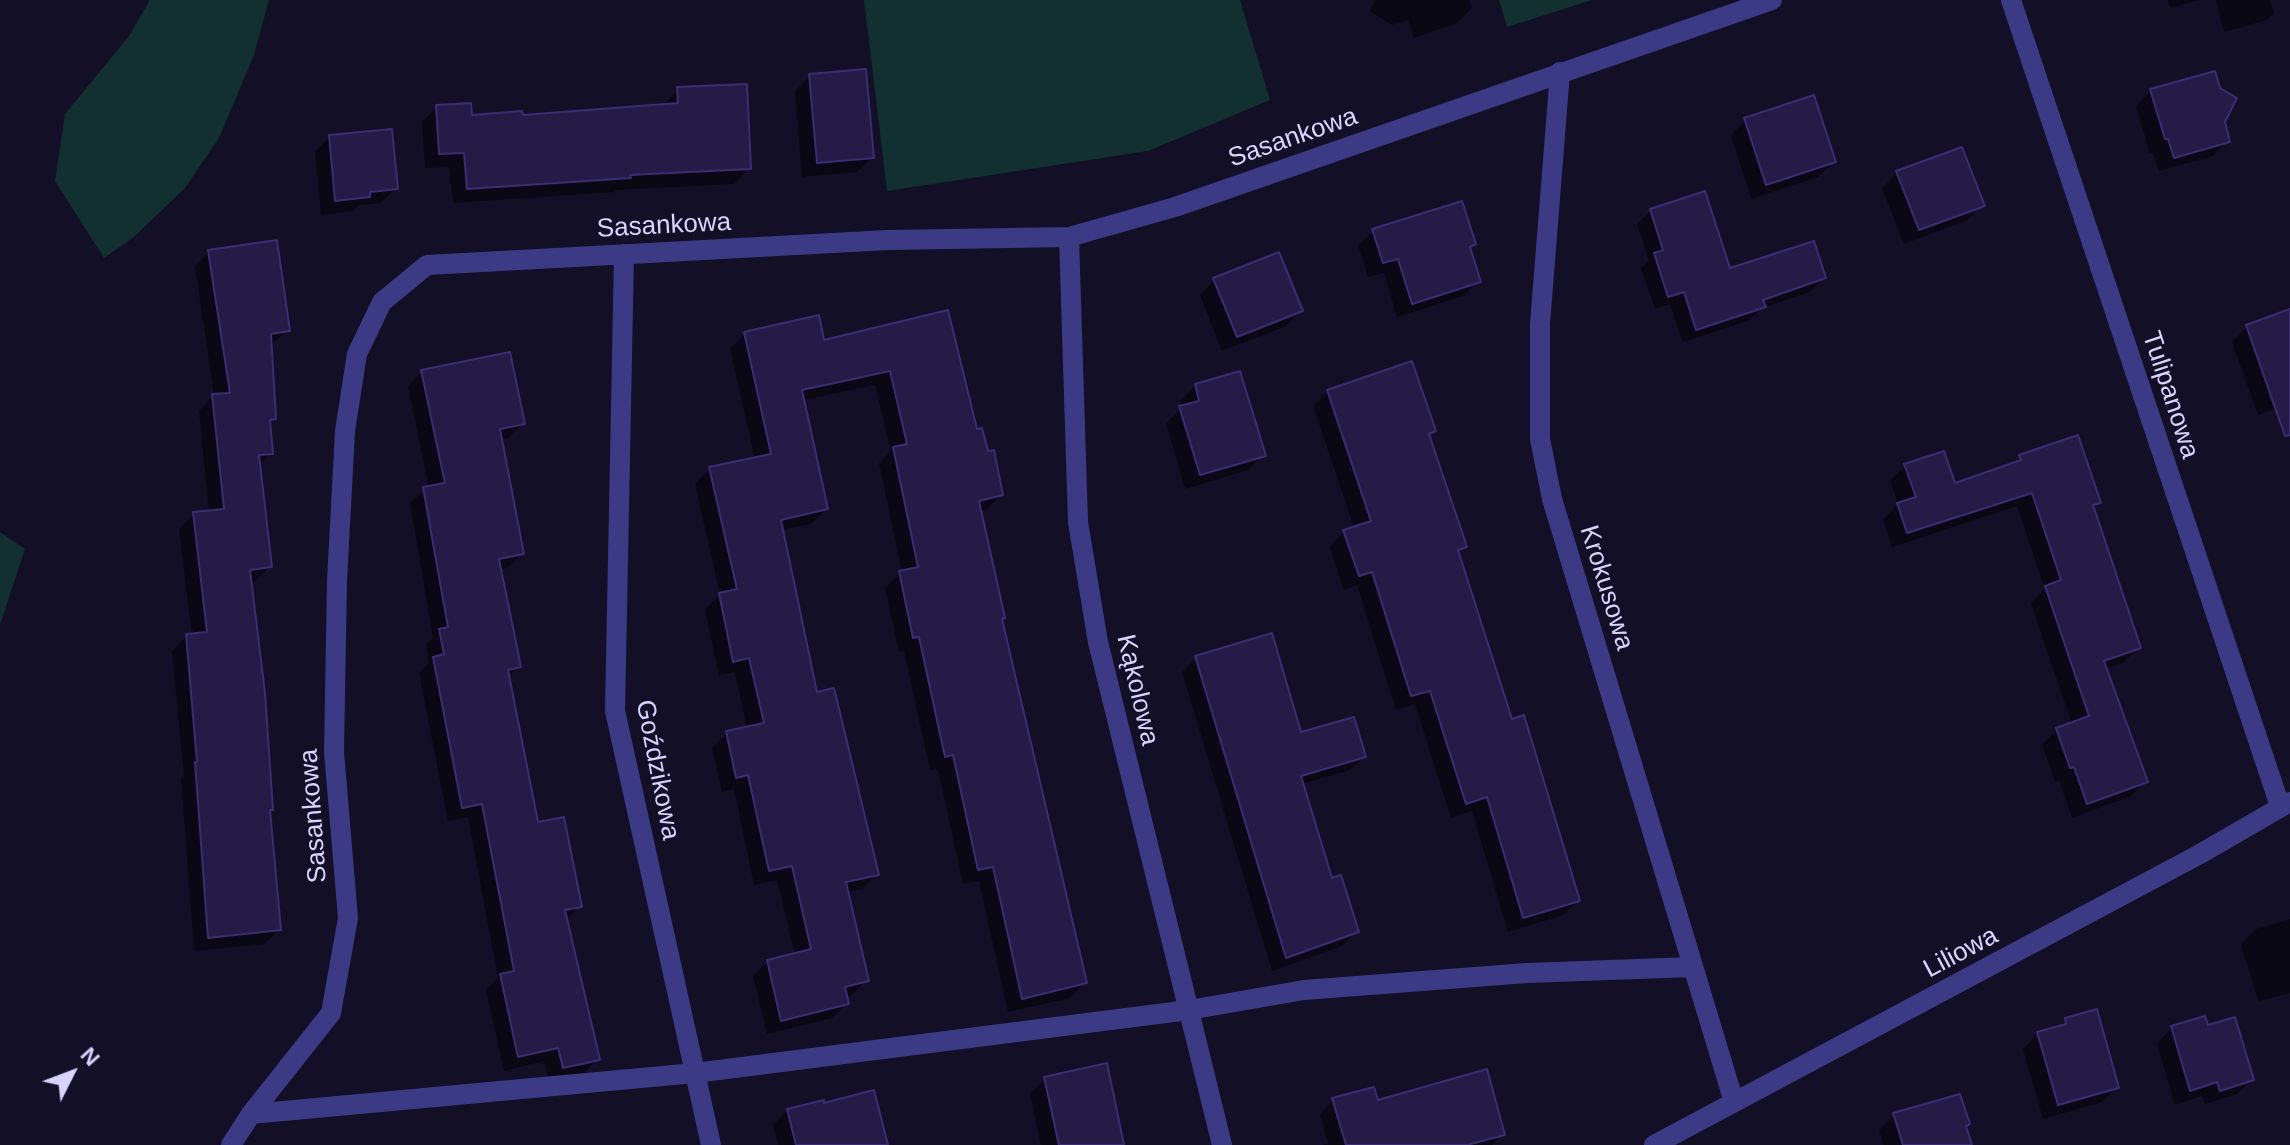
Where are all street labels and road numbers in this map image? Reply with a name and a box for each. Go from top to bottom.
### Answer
street label: Sasankowa [1224,101,1362,175]
street label: Sasankowa [596,207,732,245]
street label: Tulipanowa [2135,327,2205,463]
street label: Krokusowa [1572,522,1640,654]
street label: Kąkolowa [1109,632,1165,748]
street label: Goździkowa [628,698,686,842]
street label: Sasankowa [294,748,334,884]
street label: Liliowa [1919,921,2003,985]

